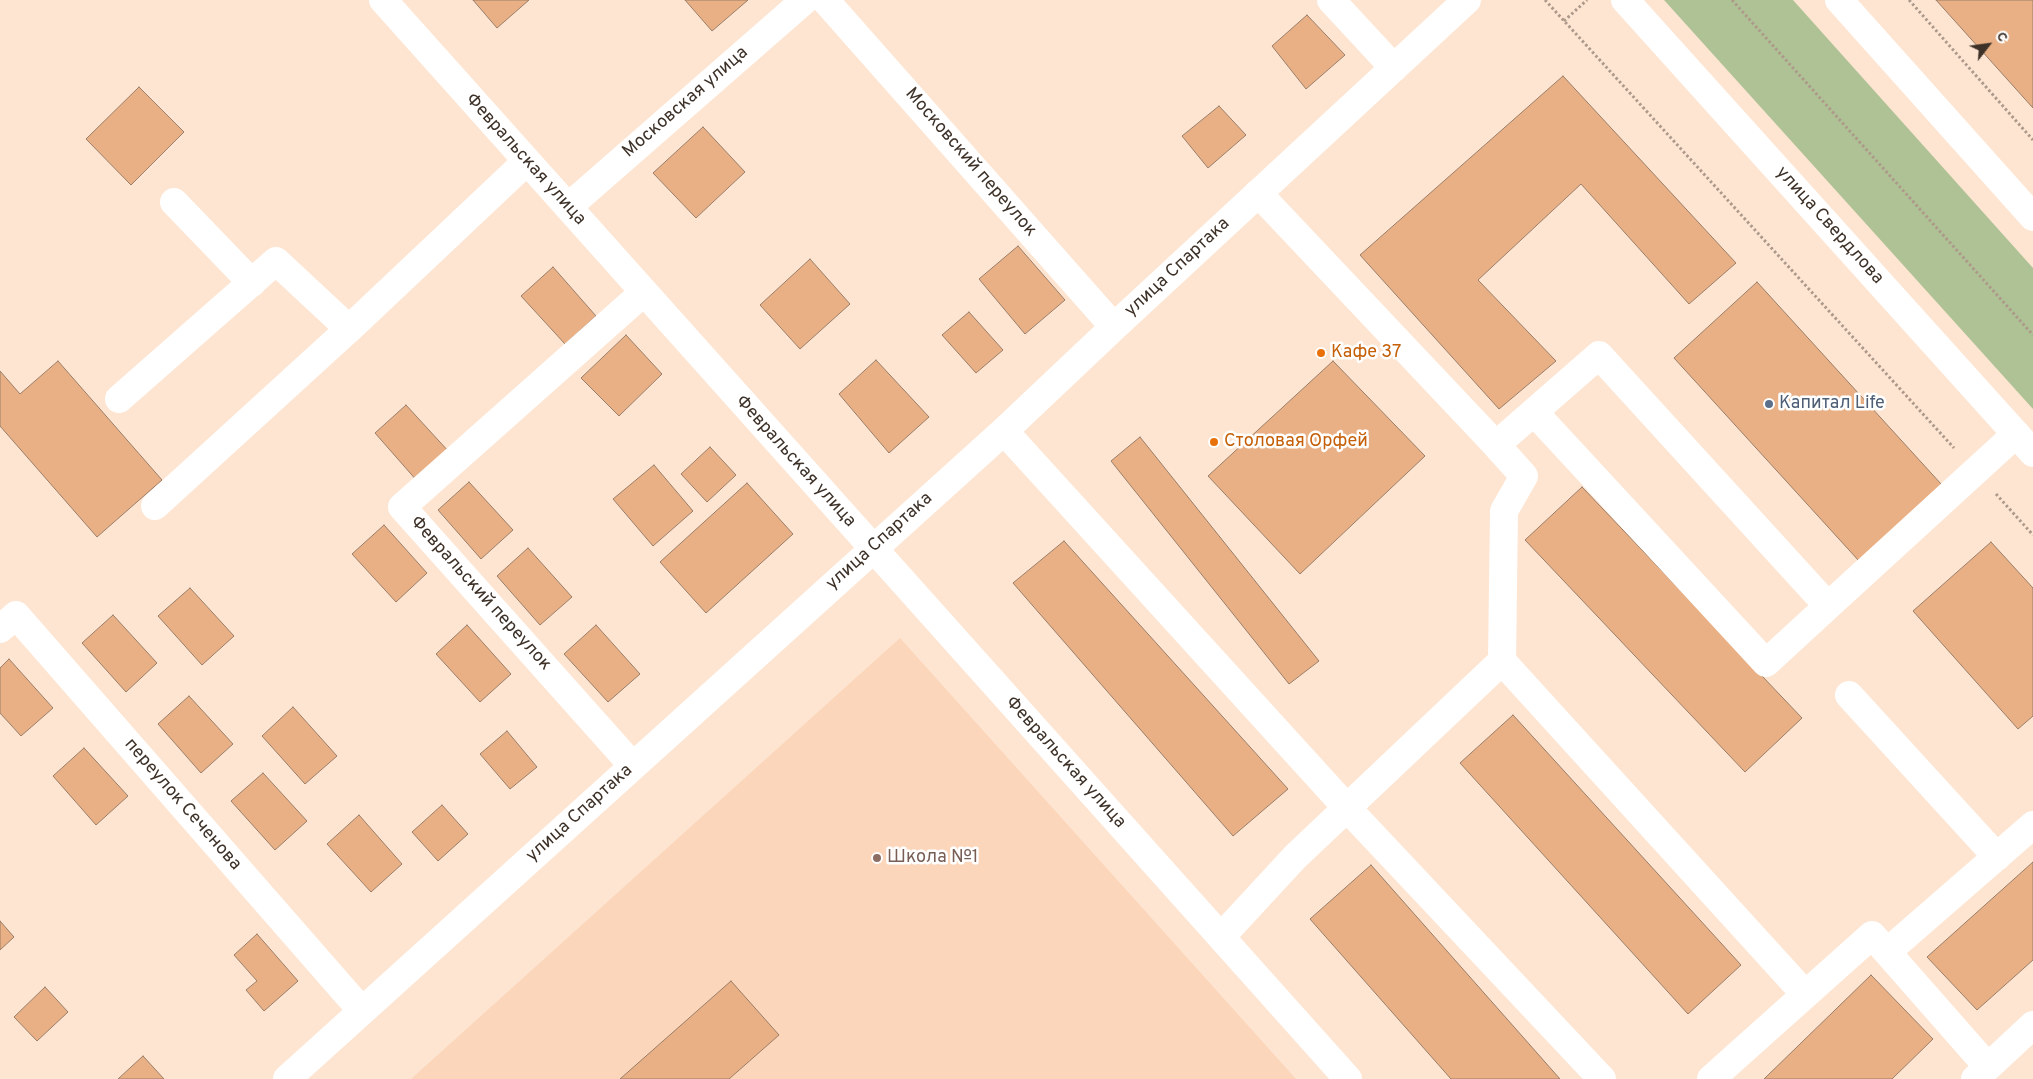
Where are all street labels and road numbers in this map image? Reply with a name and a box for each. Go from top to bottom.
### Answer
street label: Московская улица [619,43,753,163]
street label: Московский переулок [899,84,1041,242]
street label: Февральская улица [460,90,590,230]
street label: улица Свердлова [1770,163,1888,289]
street label: улица Спартака [1121,214,1235,322]
street label: Февральская улица [730,392,860,532]
street label: улица Спартака [822,489,938,595]
street label: Февральский переулок [405,512,555,676]
street label: Февральская улица [1000,693,1130,833]
street label: переулок Сеченова [119,735,245,875]
street label: улица Спартака [522,761,638,867]

